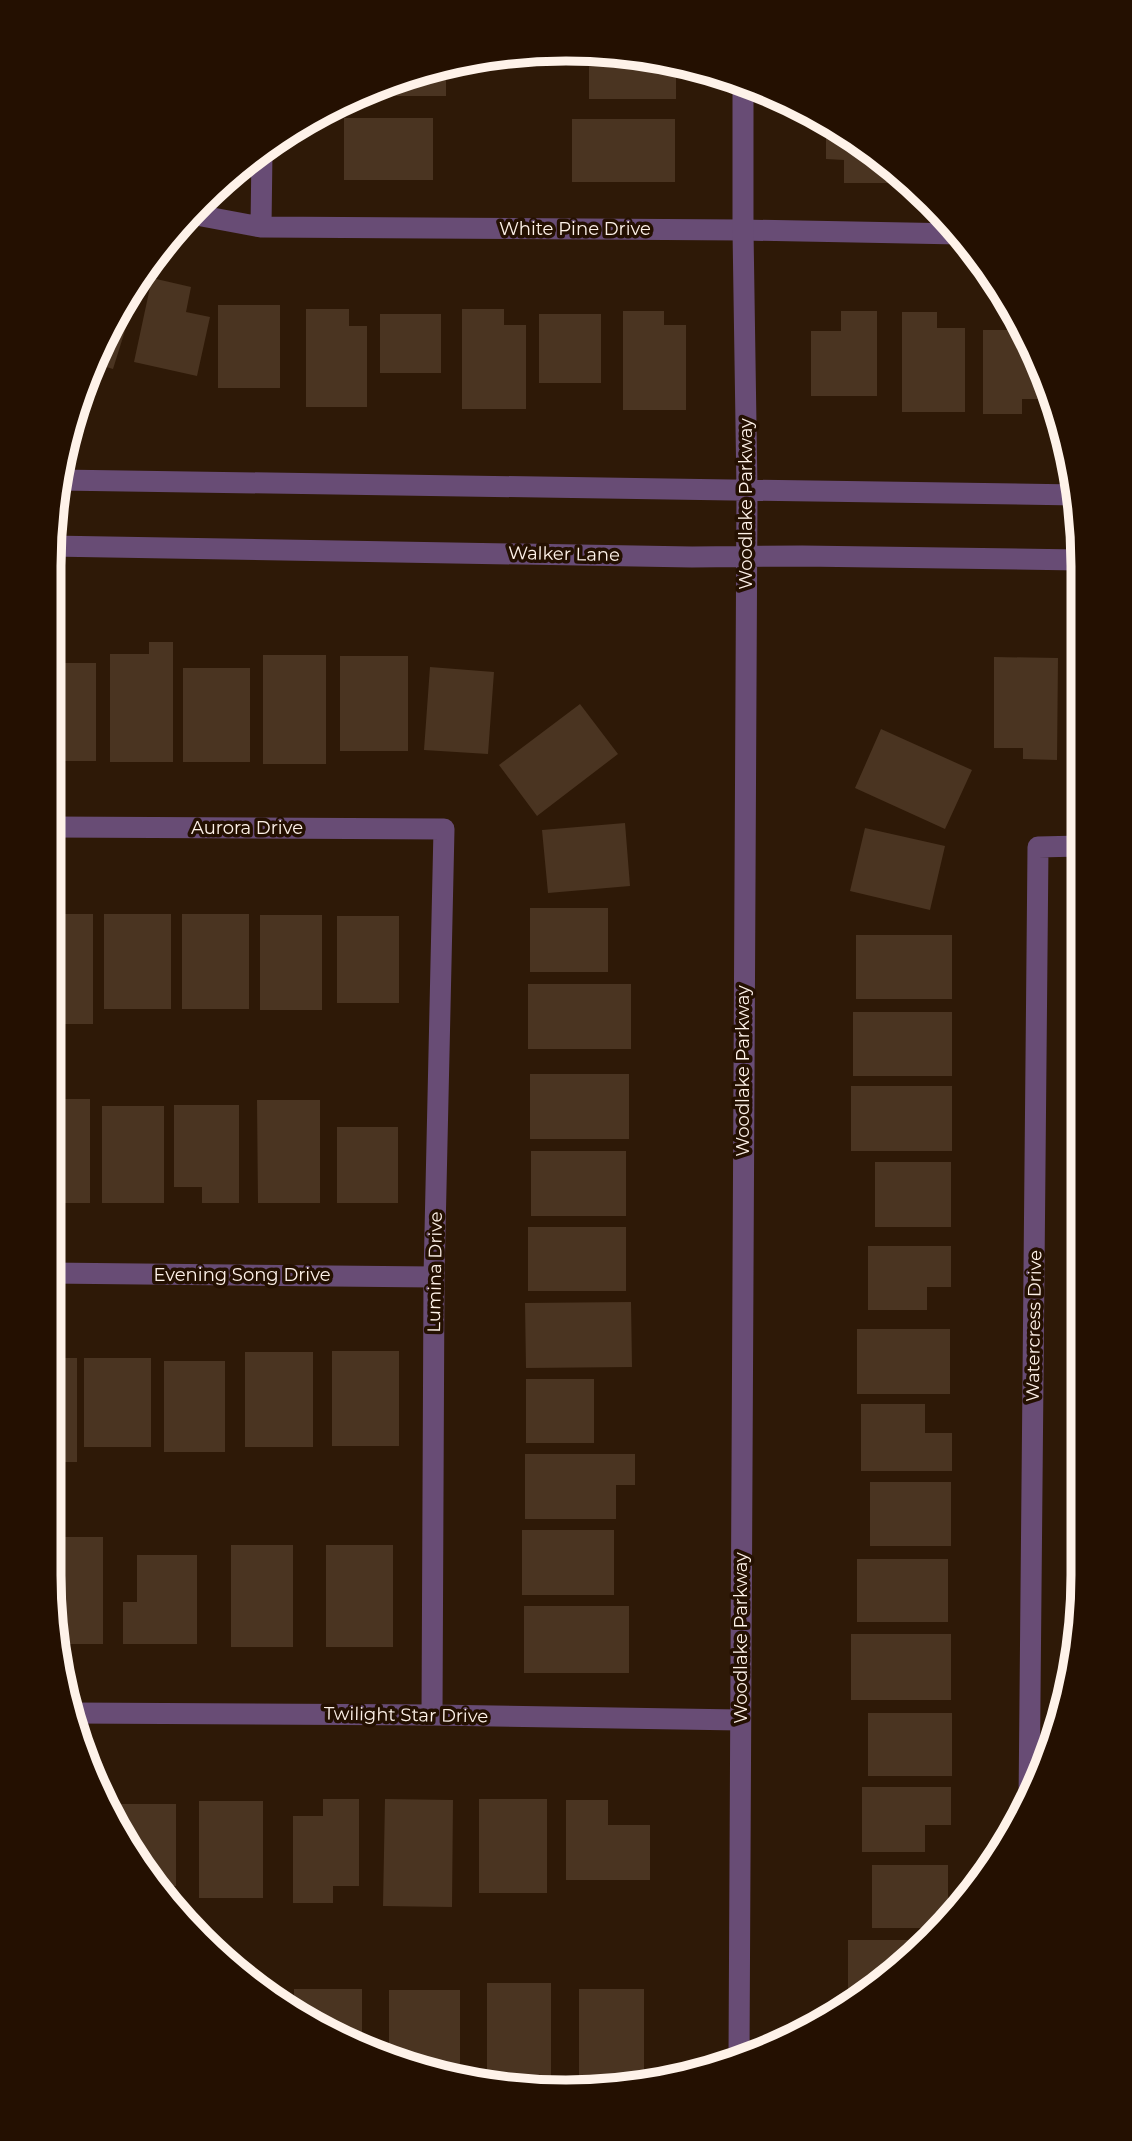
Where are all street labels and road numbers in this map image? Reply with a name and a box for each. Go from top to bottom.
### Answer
street label: White Pine Drive [499,218,651,240]
street label: Woodlake Parkway [735,418,757,590]
street label: Walker Lane [508,542,620,566]
street label: Aurora Drive [191,817,303,839]
street label: Woodlake Parkway [732,985,754,1157]
street label: Lumina Drive [423,1211,447,1333]
street label: Watercress Drive [1022,1250,1046,1402]
street label: Evening Song Drive [153,1264,331,1286]
street label: Woodlake Parkway [730,1552,752,1724]
street label: Twilight Star Drive [324,1703,488,1727]

